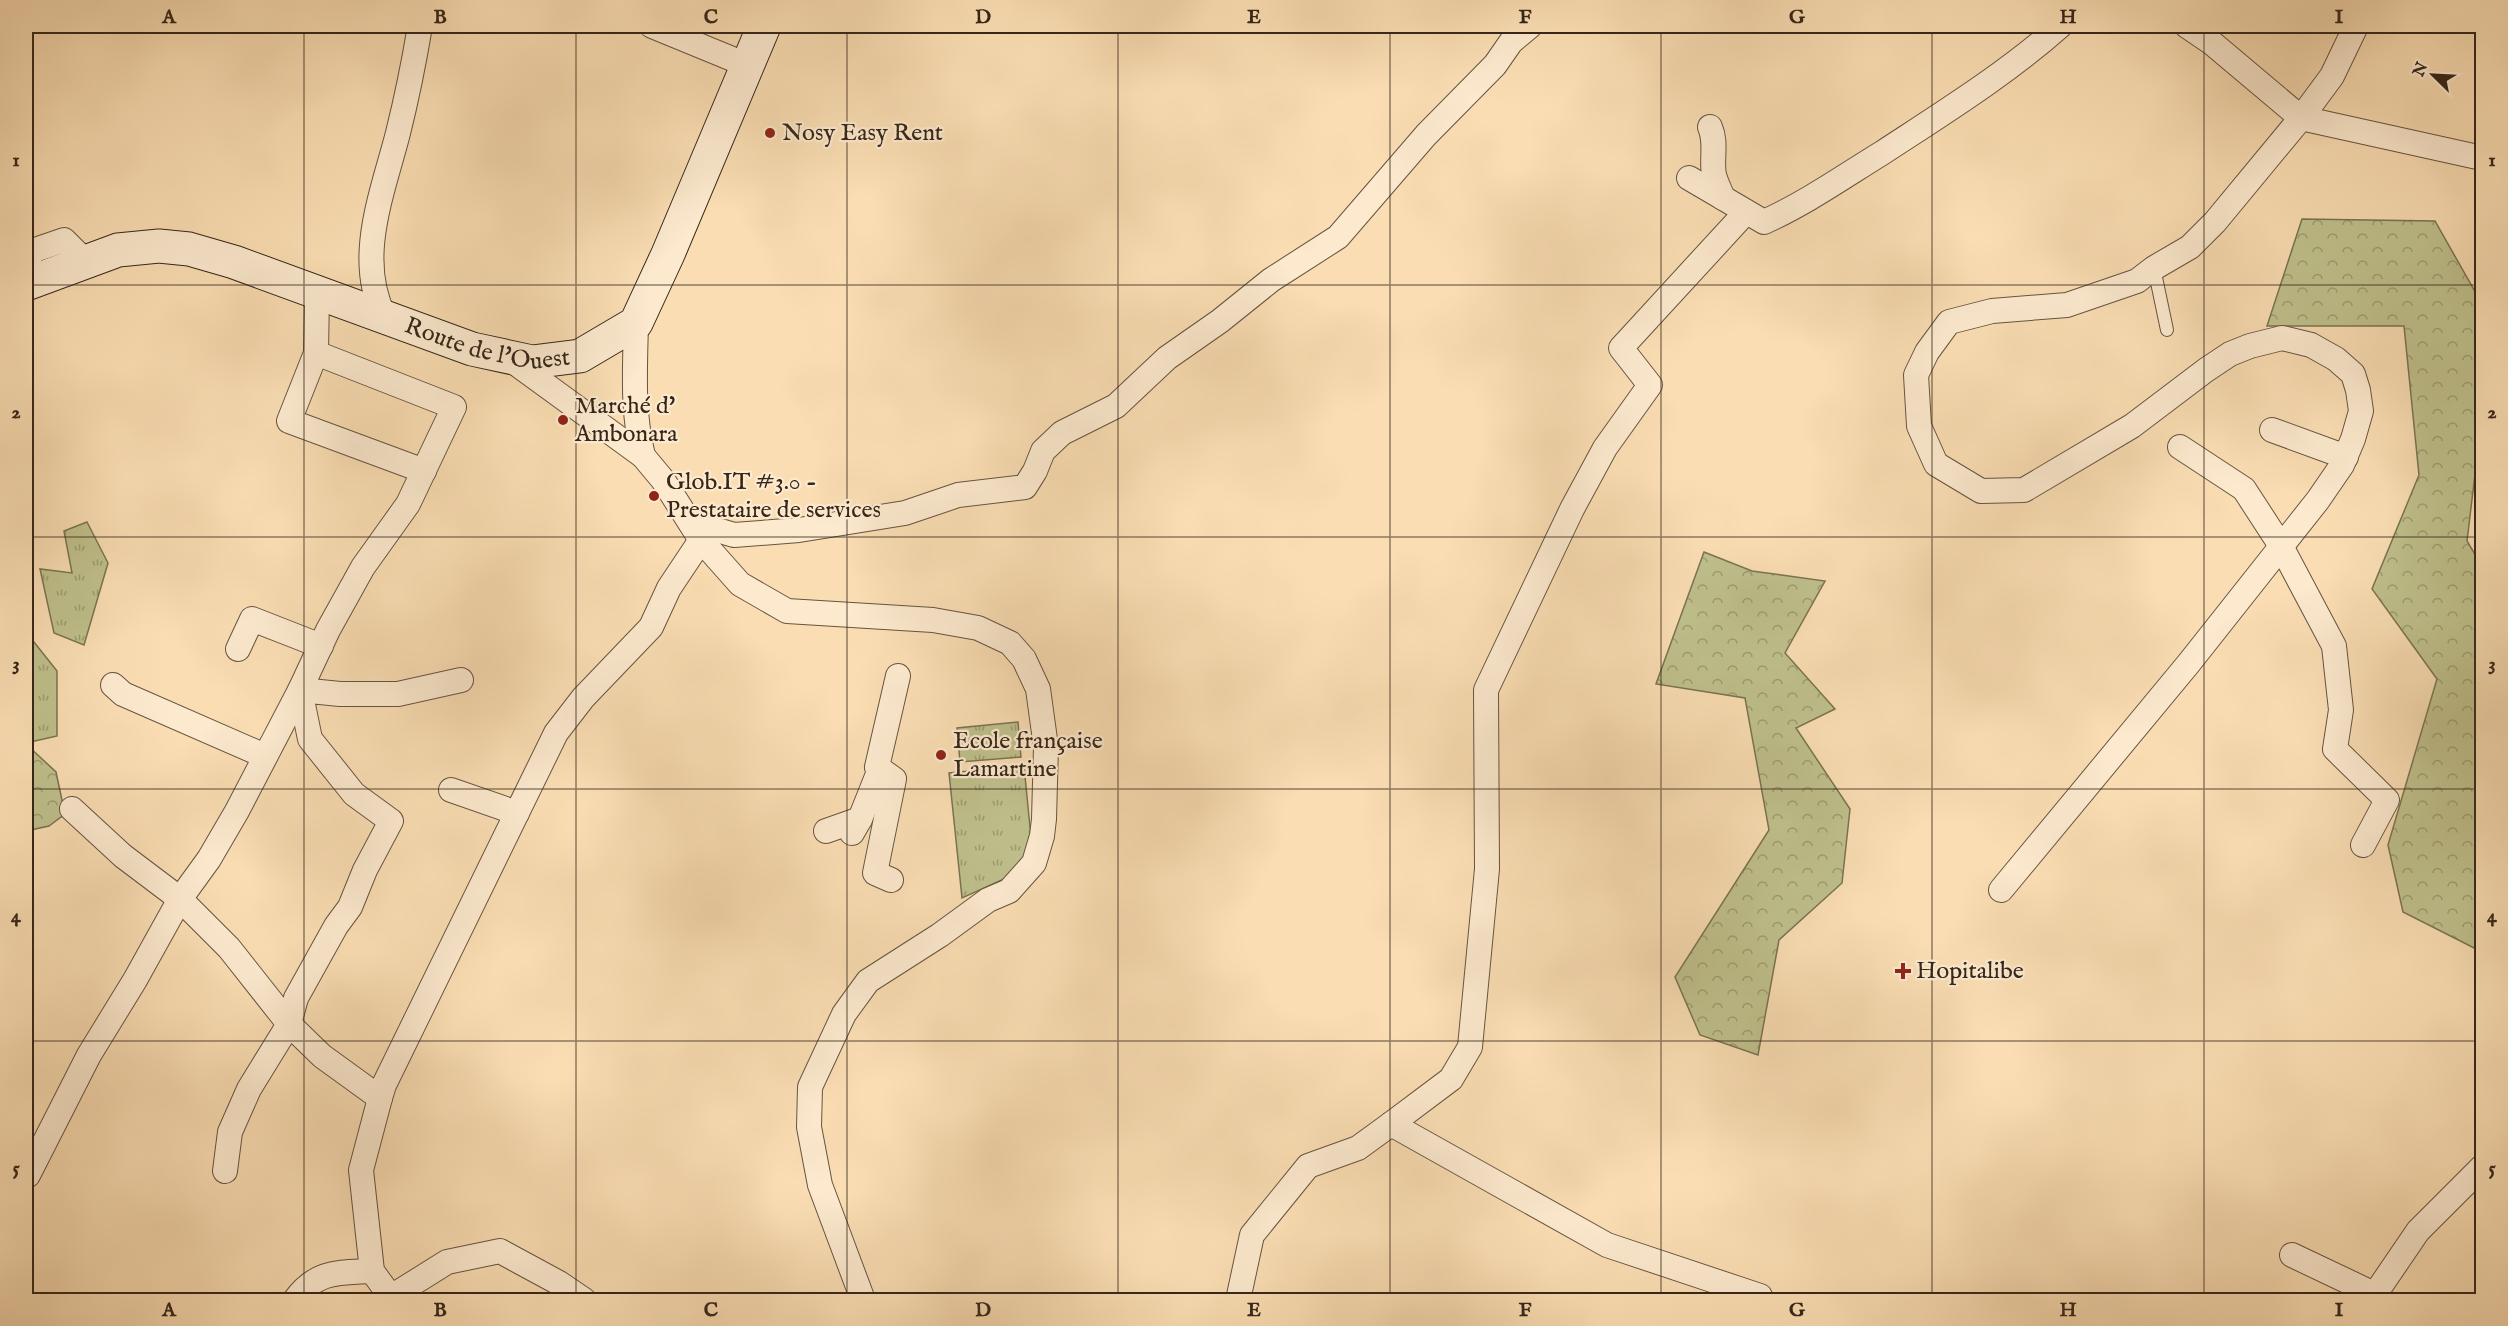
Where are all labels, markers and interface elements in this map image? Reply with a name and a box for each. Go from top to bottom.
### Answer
text: A [161,5,177,30]
text: B [433,5,447,30]
text: C [704,5,718,30]
text: D [975,5,991,30]
text: E [1247,5,1261,30]
text: F [1519,5,1532,30]
text: G [1789,5,1806,30]
text: H [2059,5,2077,30]
text: I [2335,5,2344,30]
north arrow [2403,45,2463,105]
text: N [2409,59,2433,81]
place label: Nosy Easy Rent [782,118,943,149]
marker: Nosy Easy Rent [763,126,777,140]
text: 1 [12,148,20,173]
text: 1 [2488,148,2496,173]
street label: Route de l'Ouest [400,310,572,378]
place label: Marché d' Ambonara [574,391,678,450]
text: 2 [11,400,21,425]
text: 2 [2487,400,2497,425]
marker: Marché d' Ambonara [556,413,570,427]
place label: Glob.IT #3.0 - Prestataire de services [666,467,881,526]
marker: Glob.IT #3.0 - Prestataire de services [647,489,661,503]
text: 3 [12,652,20,677]
text: 3 [2488,652,2496,677]
place label: Ecole française Lamartine [953,726,1103,785]
marker: Ecole française Lamartine [934,748,948,762]
text: 4 [11,904,22,929]
text: 4 [2487,904,2498,929]
place label: Hopitalibe [1916,956,2024,987]
marker: Hopitalibe [1894,962,1912,980]
text: 5 [12,1156,20,1181]
text: 5 [2488,1156,2496,1181]
text: A [161,1298,177,1323]
text: B [433,1298,447,1323]
text: C [704,1298,718,1323]
text: D [975,1298,991,1323]
text: E [1247,1298,1261,1323]
text: F [1519,1298,1532,1323]
text: G [1789,1298,1806,1323]
text: H [2059,1298,2077,1323]
text: I [2335,1298,2344,1323]

